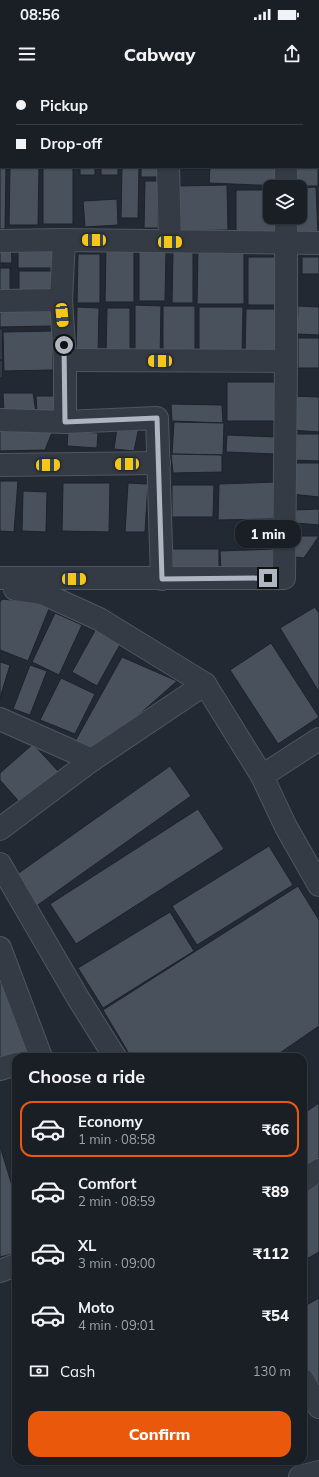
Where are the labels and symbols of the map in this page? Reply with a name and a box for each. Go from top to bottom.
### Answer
car [82,234,106,246]
car [158,236,182,248]
car [55,303,69,327]
route start [55,336,73,354]
car [148,355,172,367]
car [115,458,139,470]
car [36,459,60,471]
callout: 1 min [235,520,301,548]
route end [259,569,277,587]
car [62,573,86,585]

